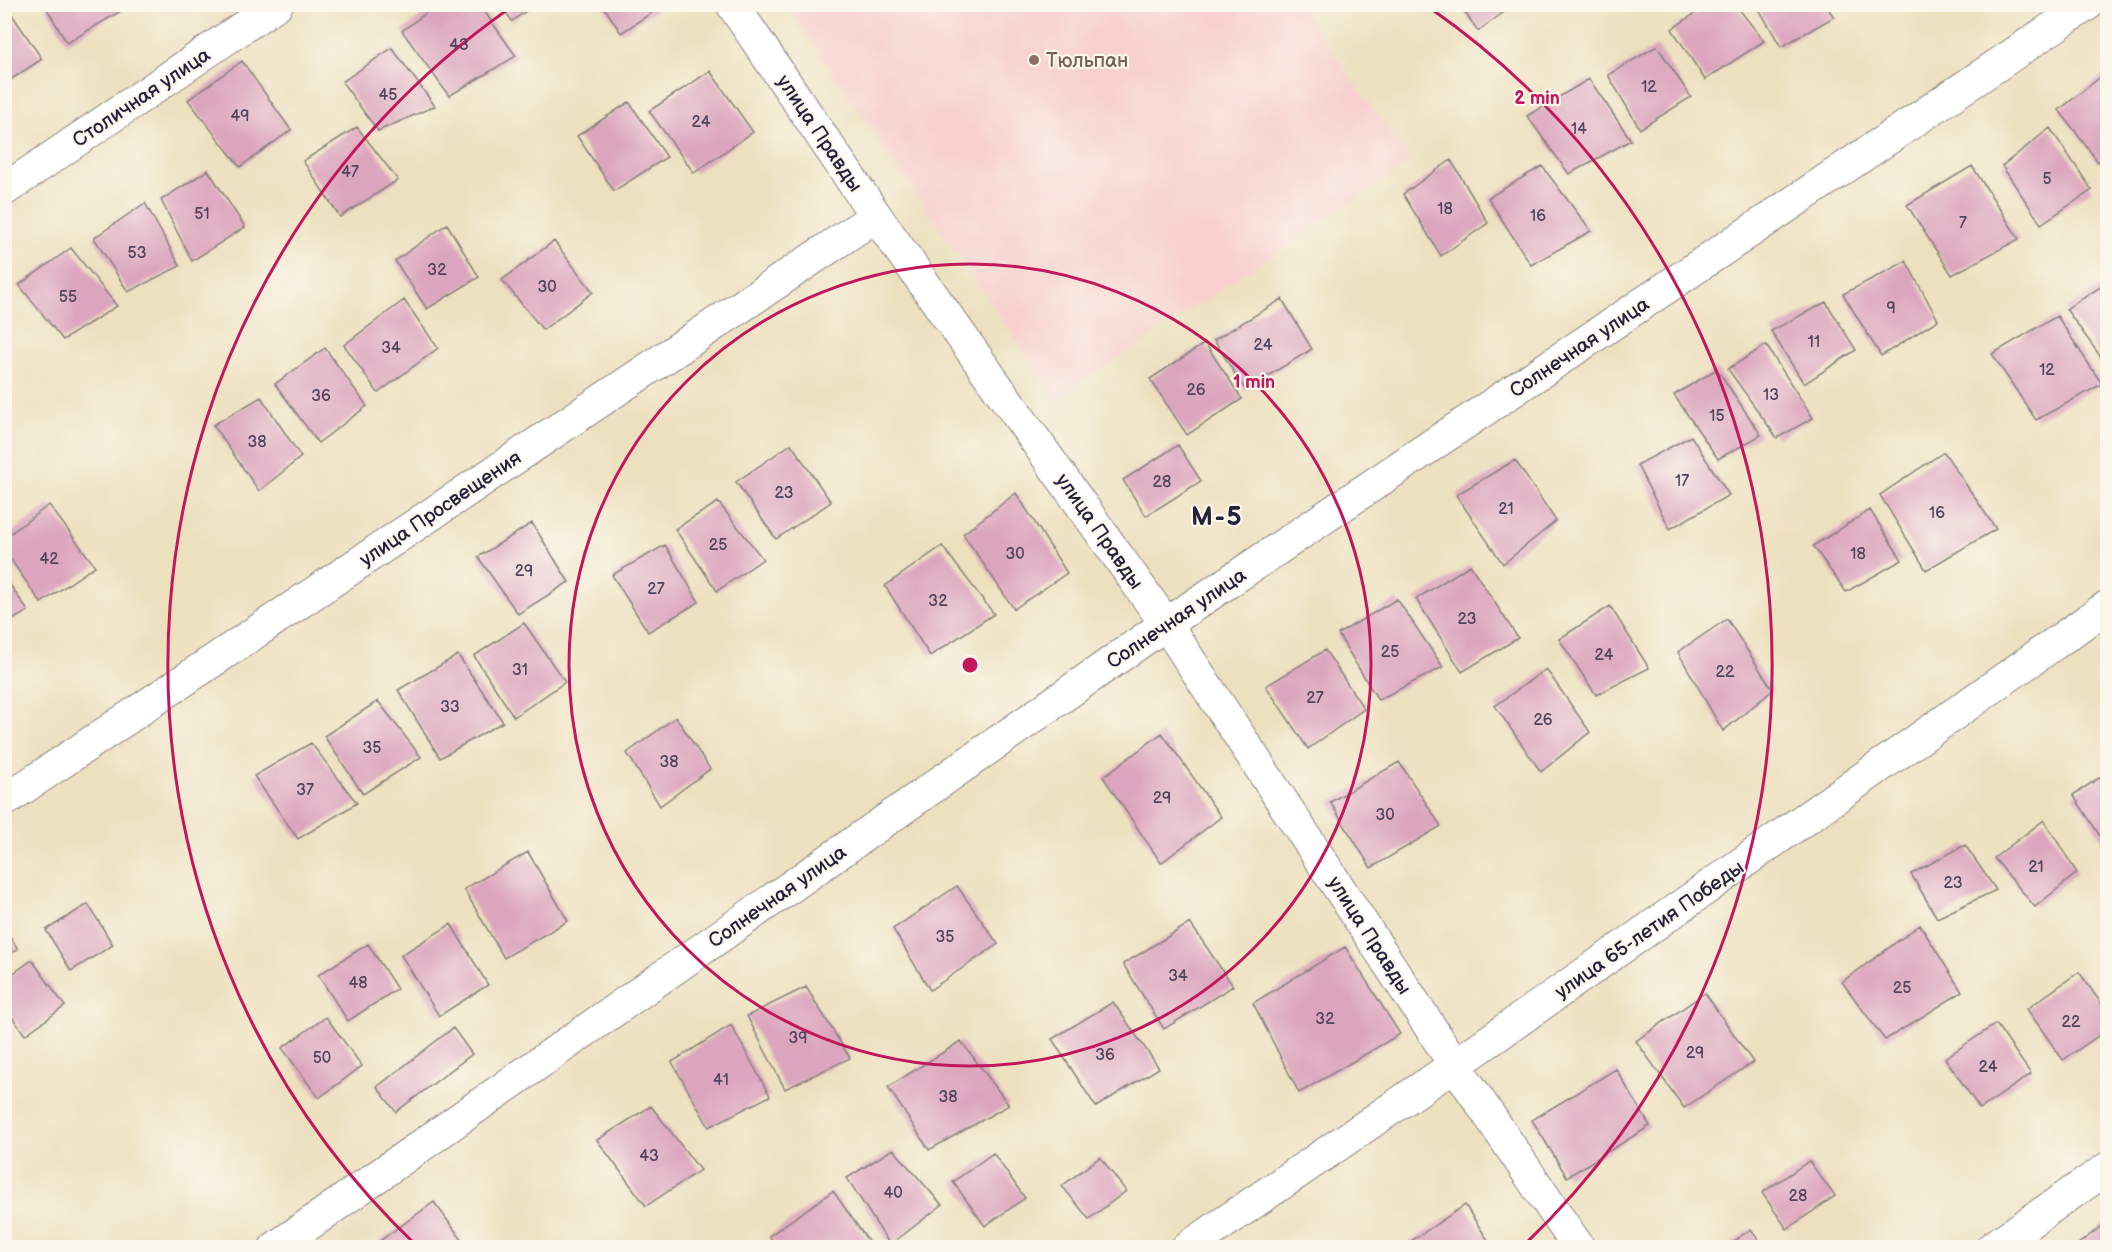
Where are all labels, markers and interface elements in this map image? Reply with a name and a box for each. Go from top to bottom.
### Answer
house number: 43 [449,36,469,55]
street label: Столичная улица [68,43,215,153]
place label: Тюльпан [1046,49,1128,73]
marker: Тюльпан [1027,53,1041,67]
street label: улица Правды [771,71,867,197]
house number: 12 [1641,78,1657,97]
house number: 45 [379,86,397,105]
text: 2 min [1514,88,1560,109]
house number: 49 [230,107,250,126]
house number: 24 [692,113,711,132]
house number: 14 [1571,120,1587,139]
house number: 47 [341,163,359,182]
house number: 5 [2042,170,2052,189]
house number: 18 [1437,200,1453,219]
house number: 51 [194,205,210,224]
house number: 16 [1530,207,1546,226]
house number: 7 [1959,214,1967,233]
house number: 53 [127,244,147,263]
house number: 32 [427,261,447,280]
house number: 30 [537,278,557,297]
house number: 55 [59,288,77,307]
street label: Солнечная улица [1505,292,1654,403]
house number: 9 [1886,299,1896,318]
house number: 11 [1808,333,1820,352]
house number: 24 [1254,336,1273,355]
house number: 34 [381,339,401,358]
house number: 12 [2039,361,2055,380]
text: 1 min [1233,372,1275,393]
house number: 26 [1186,381,1206,400]
house number: 13 [1763,386,1779,405]
house number: 36 [311,387,331,406]
house number: 15 [1709,407,1725,426]
house number: 38 [247,433,267,452]
street label: улица Просвещения [355,446,526,572]
street label: улица Правды [1050,469,1148,594]
house number: 17 [1675,472,1689,491]
house number: 28 [1153,473,1171,492]
house number: 23 [775,484,794,503]
house number: 21 [1498,500,1514,519]
district label: М-5 [1191,502,1243,533]
house number: 16 [1929,504,1945,523]
house number: 25 [709,536,727,555]
house number: 30 [1005,545,1025,564]
house number: 18 [1850,545,1866,564]
house number: 42 [39,550,59,569]
house number: 29 [515,562,533,581]
street label: Солнечная улица [1102,563,1251,674]
house number: 27 [647,580,665,599]
house number: 32 [928,592,948,611]
house number: 23 [1458,610,1477,629]
house number: 25 [1381,643,1399,662]
house number: 24 [1595,646,1614,665]
centre of rings [960,655,980,675]
house number: 31 [512,661,528,680]
house number: 22 [1716,663,1735,682]
house number: 27 [1306,689,1324,708]
house number: 33 [440,698,460,717]
house number: 26 [1533,711,1553,730]
house number: 35 [362,739,382,758]
house number: 38 [659,753,679,772]
house number: 37 [296,781,314,800]
house number: 29 [1153,789,1171,808]
house number: 30 [1375,806,1395,825]
street label: Солнечная улица [704,840,851,953]
street label: улица 65-летия Победы [1550,855,1749,1004]
house number: 21 [2028,858,2044,877]
street label: улица Правды [1322,872,1416,999]
house number: 23 [1944,874,1963,893]
house number: 35 [935,928,955,947]
house number: 34 [1168,967,1188,986]
house number: 48 [348,974,368,993]
house number: 25 [1893,979,1911,998]
house number: 32 [1315,1010,1335,1029]
house number: 22 [2062,1013,2081,1032]
house number: 39 [788,1029,808,1048]
house number: 29 [1686,1044,1704,1063]
house number: 36 [1095,1046,1115,1065]
house number: 50 [313,1049,331,1068]
house number: 24 [1979,1058,1998,1077]
house number: 41 [713,1071,729,1090]
house number: 38 [938,1088,958,1107]
house number: 43 [639,1147,659,1166]
house number: 40 [883,1184,903,1203]
house number: 28 [1789,1187,1807,1206]

